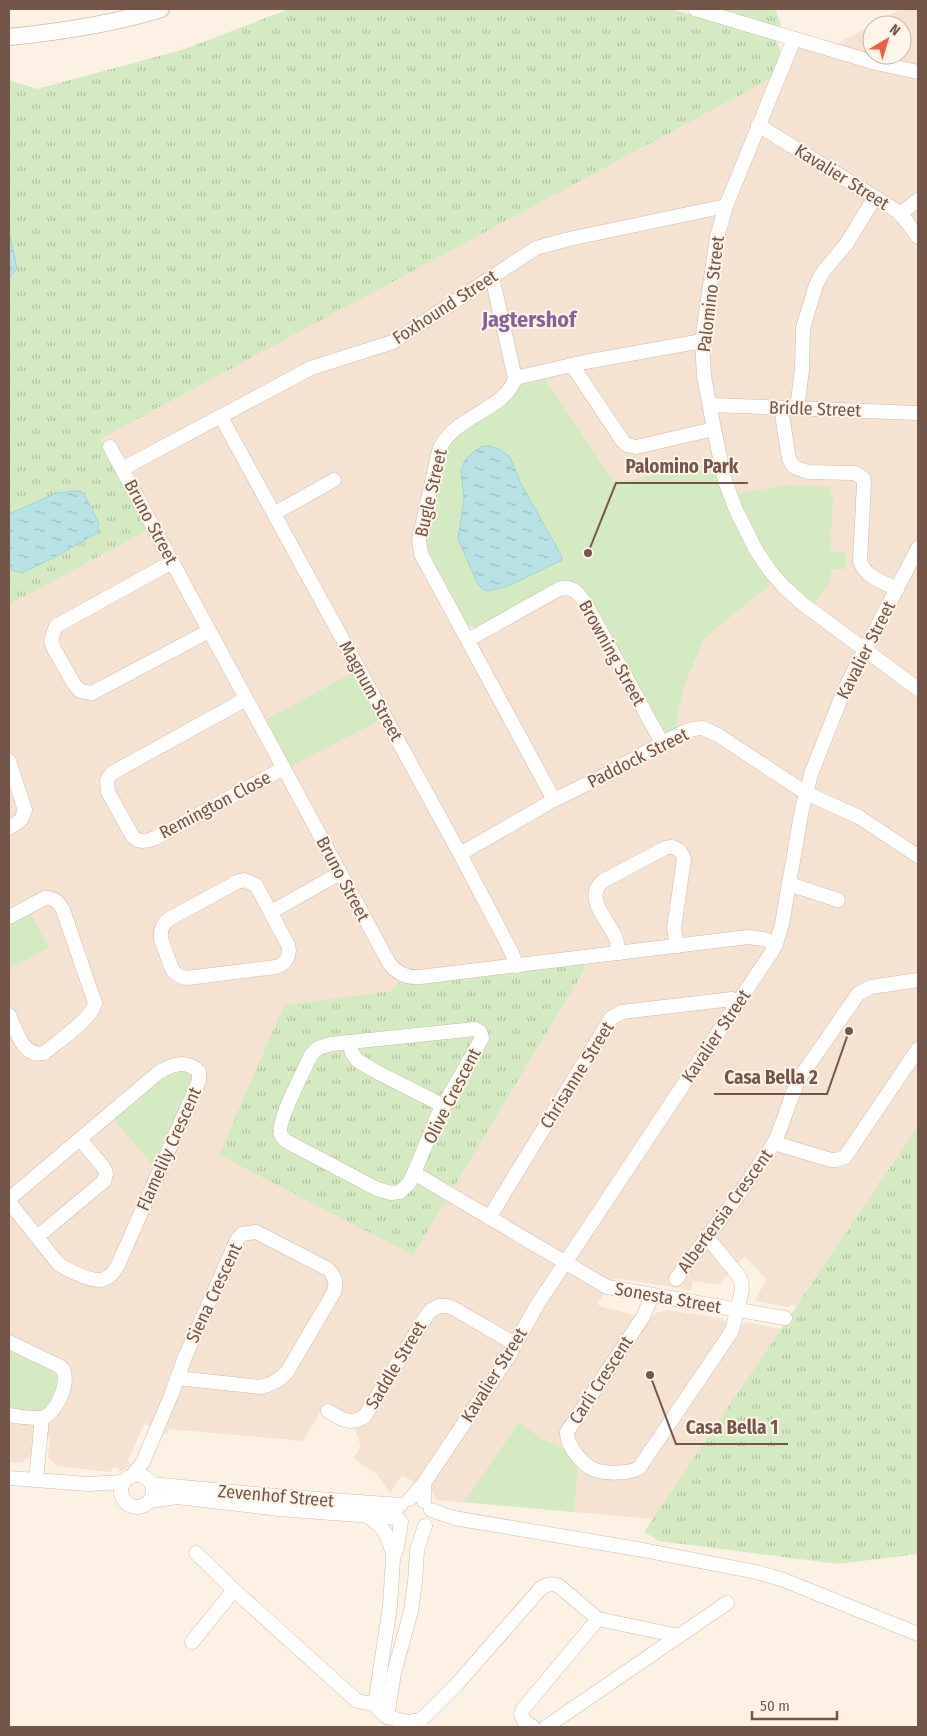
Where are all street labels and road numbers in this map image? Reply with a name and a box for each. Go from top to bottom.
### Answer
street label: Kavalier Street [791,139,893,215]
street label: Palomino Street [693,234,729,353]
street label: Foxhound Street [389,265,502,349]
street label: Bridle Street [768,396,862,422]
street label: Bugle Street [410,447,452,539]
street label: Bruno Street [119,476,183,568]
street label: Browning Street [574,596,650,710]
street label: Kavalier Street [832,597,900,703]
street label: Magnum Street [334,637,408,745]
street label: Paddock Street [584,723,692,793]
street label: Remington Close [155,766,275,844]
street label: Bruno Street [311,833,375,925]
street label: Kavalier Street [677,985,755,1087]
street label: Chrisanne Street [535,1017,619,1133]
street label: Olive Crescent [418,1044,486,1148]
street label: Flamelily Crescent [132,1084,206,1214]
street label: Albertersia Crescent [673,1145,777,1277]
street label: Siena Crescent [181,1239,247,1346]
street label: Sonesta Street [613,1278,723,1318]
street label: Saddle Street [361,1317,431,1413]
street label: Kavalier Street [456,1324,532,1426]
street label: Carli Crescent [564,1332,638,1428]
street label: Zevenhof Street [217,1480,335,1512]

